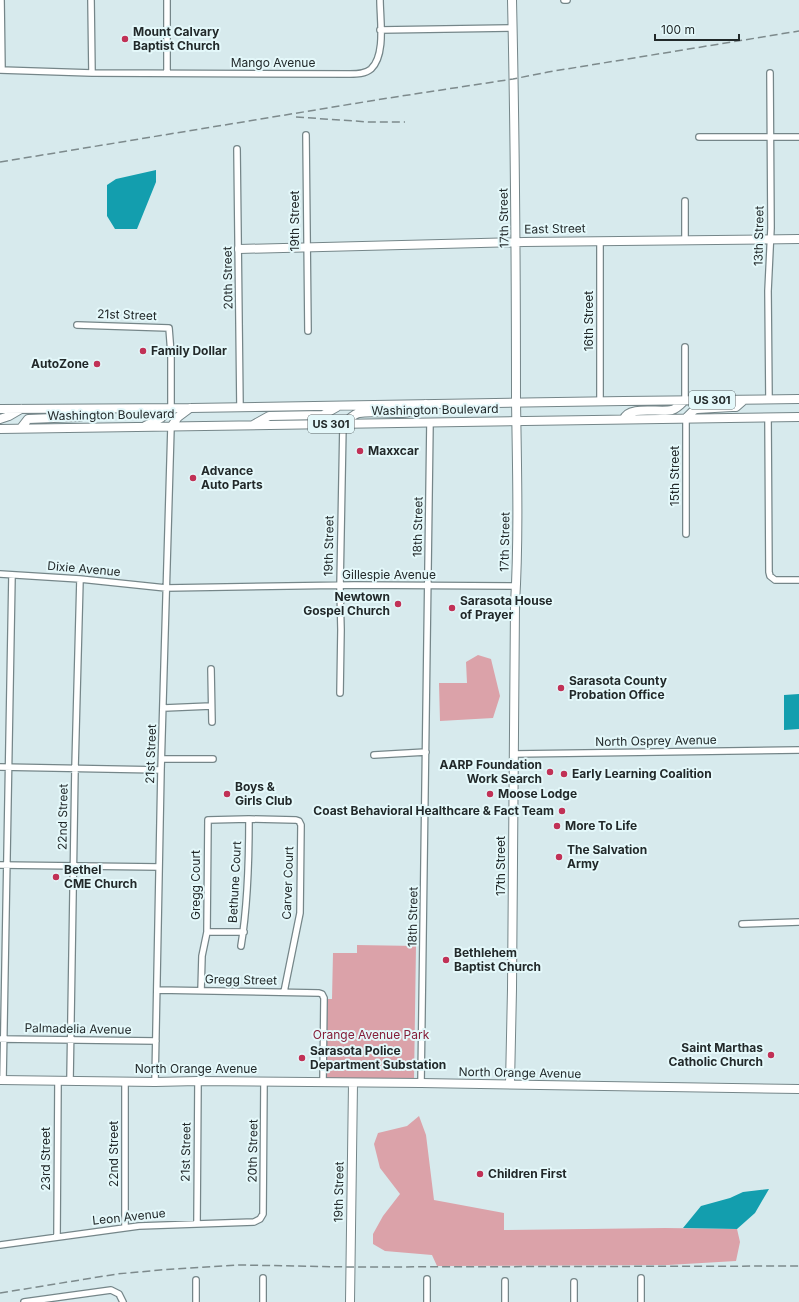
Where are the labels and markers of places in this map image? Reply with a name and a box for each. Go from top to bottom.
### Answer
place label: Mount Calvary Baptist Church [133,24,220,53]
marker: Mount Calvary Baptist Church [120,34,130,44]
place label: Family Dollar [151,343,227,358]
marker: Family Dollar [138,346,148,356]
place label: AutoZone [31,356,89,371]
marker: AutoZone [92,359,102,369]
place label: Maxxcar [368,443,419,458]
marker: Maxxcar [355,446,365,456]
place label: Advance Auto Parts [201,463,263,492]
marker: Advance Auto Parts [188,473,198,483]
place label: Newtown Gospel Church [303,589,390,618]
place label: Sarasota House of Prayer [460,593,553,622]
marker: Newtown Gospel Church [393,599,403,609]
marker: Sarasota House of Prayer [447,603,457,613]
place label: Sarasota County Probation Office [569,673,668,702]
marker: Sarasota County Probation Office [556,683,566,693]
place label: AARP Foundation Work Search [439,757,542,786]
place label: Early Learning Coalition [572,766,712,781]
marker: AARP Foundation Work Search [545,767,555,777]
marker: Early Learning Coalition [559,769,569,779]
place label: Boys & Girls Club [235,779,293,808]
place label: Moose Lodge [498,786,577,801]
marker: Boys & Girls Club [222,789,232,799]
marker: Moose Lodge [485,789,495,799]
place label: Coast Behavioral Healthcare & Fact Team [313,803,554,818]
marker: Coast Behavioral Healthcare & Fact Team [557,806,567,816]
place label: More To Life [565,818,637,833]
marker: More To Life [552,821,562,831]
place label: The Salvation Army [567,842,647,871]
marker: The Salvation Army [554,852,564,862]
place label: Bethel CME Church [64,862,137,891]
marker: Bethel CME Church [51,872,61,882]
place label: Bethlehem Baptist Church [454,945,541,974]
marker: Bethlehem Baptist Church [441,955,451,965]
place label: Saint Marthas Catholic Church [669,1040,763,1069]
place label: Sarasota Police Department Substation [310,1043,446,1072]
marker: Saint Marthas Catholic Church [766,1050,776,1060]
marker: Sarasota Police Department Substation [297,1053,307,1063]
place label: Children First [488,1166,567,1181]
marker: Children First [475,1169,485,1179]

